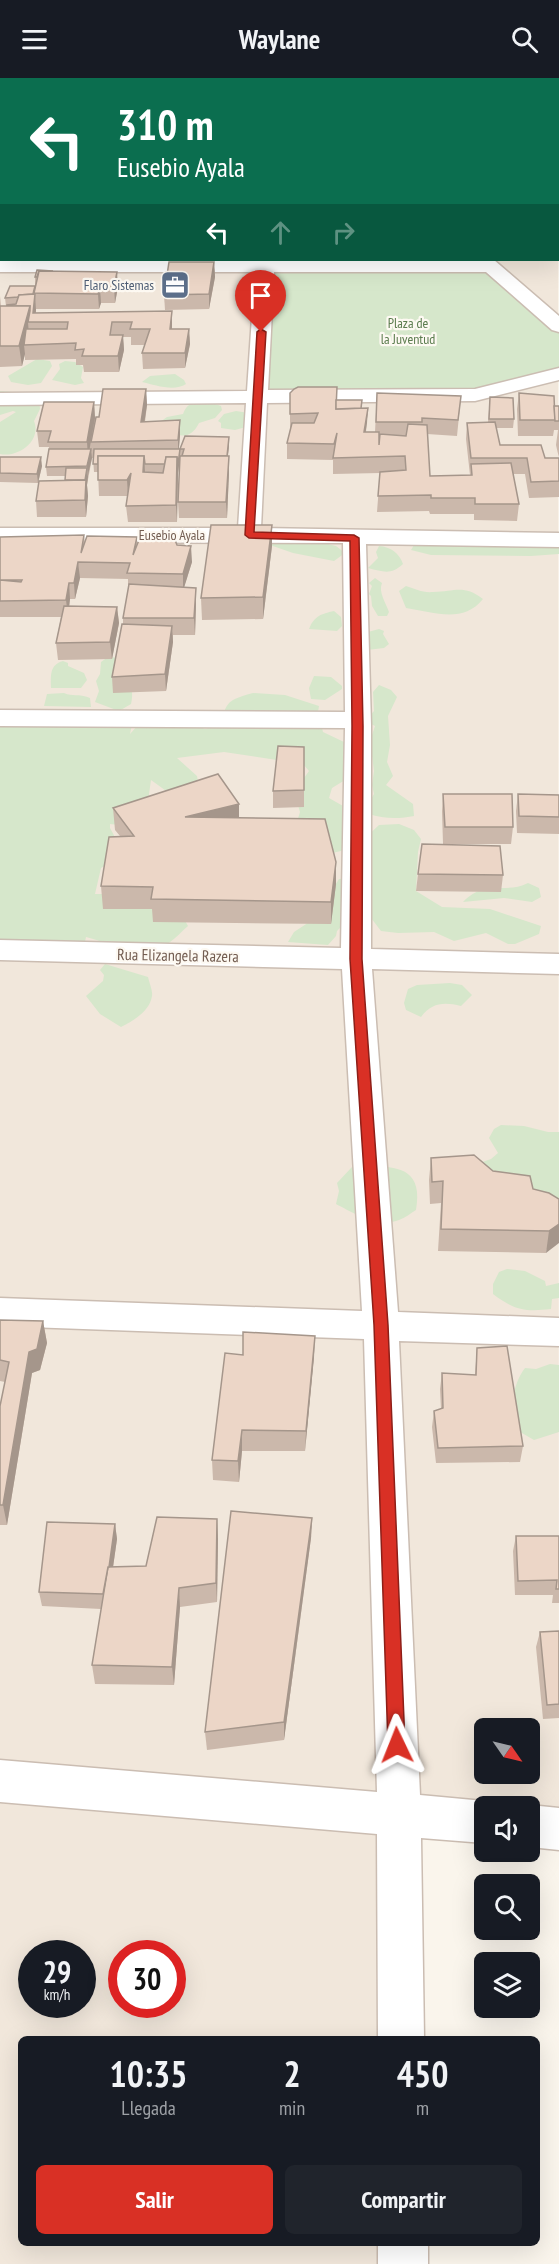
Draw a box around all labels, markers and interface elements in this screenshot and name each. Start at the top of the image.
text: Waylane [239,22,320,56]
icon: menu [18,23,51,56]
icon: search [508,23,541,56]
text: 310 m [117,97,214,152]
icon: left [18,102,96,180]
text: Eusebio Ayala [117,150,245,184]
icon: left [201,216,234,249]
icon: ahead [264,216,297,249]
icon: right [327,216,360,249]
office icon: Flaro Sistemas [159,269,191,301]
pin [235,270,286,332]
place label: Flaro Sistemas [84,276,154,294]
icon: arrive [244,279,277,312]
park label: Plaza de la Juventud [381,314,435,348]
street label: Eusebio Ayala [139,526,205,544]
street label: Rua Elizangela Razera [117,944,239,966]
position arrow [365,1713,429,1777]
north arrow [474,1718,540,1784]
map controls [474,1718,540,2018]
button: sound [474,1796,540,1862]
button: search [474,1874,540,1940]
speed limit sign: 30 [108,1940,186,2018]
text: 29 [43,1952,71,1991]
button: layers [474,1952,540,2018]
text: km/h [44,1985,70,2004]
text: 10:35 [110,2050,187,2097]
text: 2 [283,2050,301,2097]
text: 450 [397,2050,448,2097]
text: Llegada [121,2095,176,2121]
text: min [279,2095,305,2121]
text: m [416,2095,429,2121]
button: Salir [36,2165,273,2234]
button: Compartir [285,2165,522,2234]

